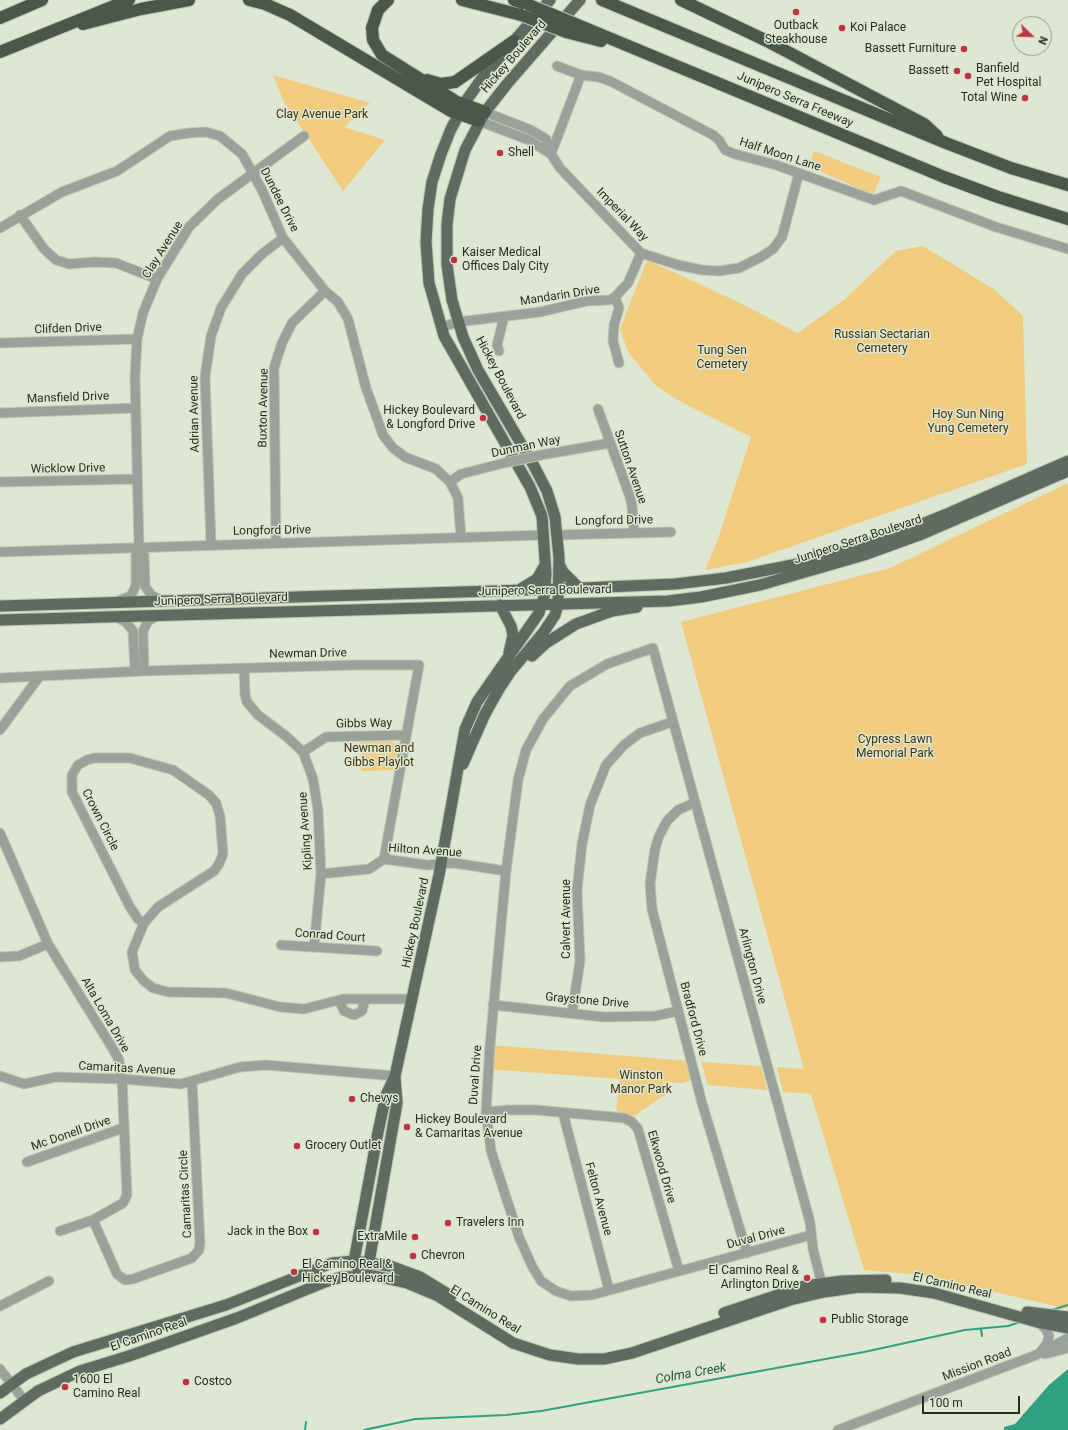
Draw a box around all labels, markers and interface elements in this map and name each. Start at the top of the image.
marker: Outback Steakhouse [791,7,801,17]
north arrow [1012,16,1052,56]
street label: Hickey Boulevard [478,18,550,96]
place label: Outback Steakhouse [765,19,827,47]
place label: Koi Palace [850,21,906,35]
marker: Koi Palace [837,23,847,33]
text: N [1035,34,1050,47]
place label: Bassett Furniture [865,42,956,56]
marker: Bassett Furniture [959,44,969,54]
place label: Banfield Pet Hospital [976,62,1041,90]
place label: Bassett [908,64,949,78]
marker: Bassett [952,66,962,76]
street label: Junipero Serra Freeway [735,69,855,131]
marker: Banfield Pet Hospital [963,71,973,81]
place label: Total Wine [961,91,1017,105]
marker: Total Wine [1020,93,1030,103]
park label: Clay Avenue Park [276,108,368,122]
street label: Half Moon Lane [737,135,823,175]
place label: Shell [508,146,534,160]
marker: Shell [495,148,505,158]
street label: Dundee Drive [257,165,301,235]
street label: Imperial Way [593,185,651,245]
street label: Clay Avenue [140,219,186,281]
place label: Kaiser Medical Offices Daly City [462,246,549,274]
marker: Kaiser Medical Offices Daly City [449,255,459,265]
street label: Mandarin Drive [519,283,601,309]
street label: Clifden Drive [34,321,102,337]
park label: Russian Sectarian Cemetery [834,328,930,356]
street label: Hickey Boulevard [472,334,528,422]
park label: Tung Sen Cemetery [696,344,748,372]
street label: Buxton Avenue [256,368,272,448]
street label: Adrian Avenue [187,375,203,453]
street label: Mansfield Drive [27,389,109,407]
place label: Hickey Boulevard & Longford Drive [383,404,475,432]
park label: Hoy Sun Ning Yung Cemetery [927,408,1009,436]
marker: Hickey Boulevard & Longford Drive [478,413,488,423]
street label: Sutton Avenue [611,428,649,506]
street label: Dunman Way [490,433,562,461]
street label: Wicklow Drive [31,461,105,477]
street label: Longford Drive [575,513,653,529]
street label: Junipero Serra Boulevard [792,513,924,567]
street label: Longford Drive [233,523,311,539]
street label: Junipero Serra Boulevard [478,583,612,599]
street label: Junipero Serra Boulevard [154,590,288,610]
street label: Newman Drive [269,646,347,662]
street label: Gibbs Way [336,716,392,732]
park label: Cypress Lawn Memorial Park [856,733,934,761]
park label: Newman and Gibbs Playlot [344,742,414,770]
street label: Crown Circle [78,787,122,853]
street label: Kipling Avenue [296,791,316,871]
street label: Hilton Avenue [388,841,462,861]
street label: Hickey Boulevard [399,877,433,969]
street label: Calvert Avenue [560,879,574,959]
street label: Conrad Court [294,926,366,946]
street label: Arlington Drive [735,926,769,1006]
street label: Alta Loma Drive [78,975,132,1055]
street label: Bradford Drive [676,980,710,1058]
street label: Graystone Drive [545,990,629,1012]
street label: Duval Drive [467,1045,485,1105]
street label: Camaritas Avenue [78,1059,176,1079]
park label: Winston Manor Park [610,1069,672,1097]
place label: Chevys [360,1092,398,1106]
marker: Chevys [347,1094,357,1104]
place label: Hickey Boulevard & Camaritas Avenue [415,1113,523,1141]
street label: Mc Donell Drive [29,1114,113,1154]
marker: Hickey Boulevard & Camaritas Avenue [402,1122,412,1132]
street label: Elkwood Drive [644,1129,678,1205]
place label: Grocery Outlet [305,1139,381,1153]
marker: Grocery Outlet [292,1141,302,1151]
street label: Camaritas Circle [177,1150,195,1238]
street label: Felton Avenue [581,1161,615,1237]
place label: Travelers Inn [456,1216,524,1230]
marker: Travelers Inn [443,1218,453,1228]
street label: Duval Drive [725,1223,787,1253]
place label: Jack in the Box [227,1225,308,1239]
marker: Jack in the Box [311,1227,321,1237]
place label: ExtraMile [357,1230,407,1244]
marker: ExtraMile [410,1232,420,1242]
place label: Chevron [421,1249,465,1263]
marker: Chevron [408,1251,418,1261]
place label: El Camino Real & Hickey Boulevard [302,1258,394,1286]
place label: El Camino Real & Arlington Drive [708,1264,799,1292]
marker: El Camino Real & Hickey Boulevard [289,1267,299,1277]
street label: El Camino Real [911,1270,993,1302]
marker: El Camino Real & Arlington Drive [802,1273,812,1283]
street label: El Camino Real [447,1283,523,1337]
place label: Public Storage [831,1313,908,1327]
street label: El Camino Real [109,1315,189,1355]
marker: Public Storage [818,1315,828,1325]
street label: Mission Road [940,1345,1014,1385]
water label: Colma Creek [654,1360,728,1388]
place label: 1600 El Camino Real [73,1373,140,1401]
place label: Costco [194,1375,232,1389]
marker: Costco [181,1377,191,1387]
marker: 1600 El Camino Real [60,1382,70,1392]
scale bar [924,1388,1022,1414]
text: 100 m [929,1396,963,1410]

